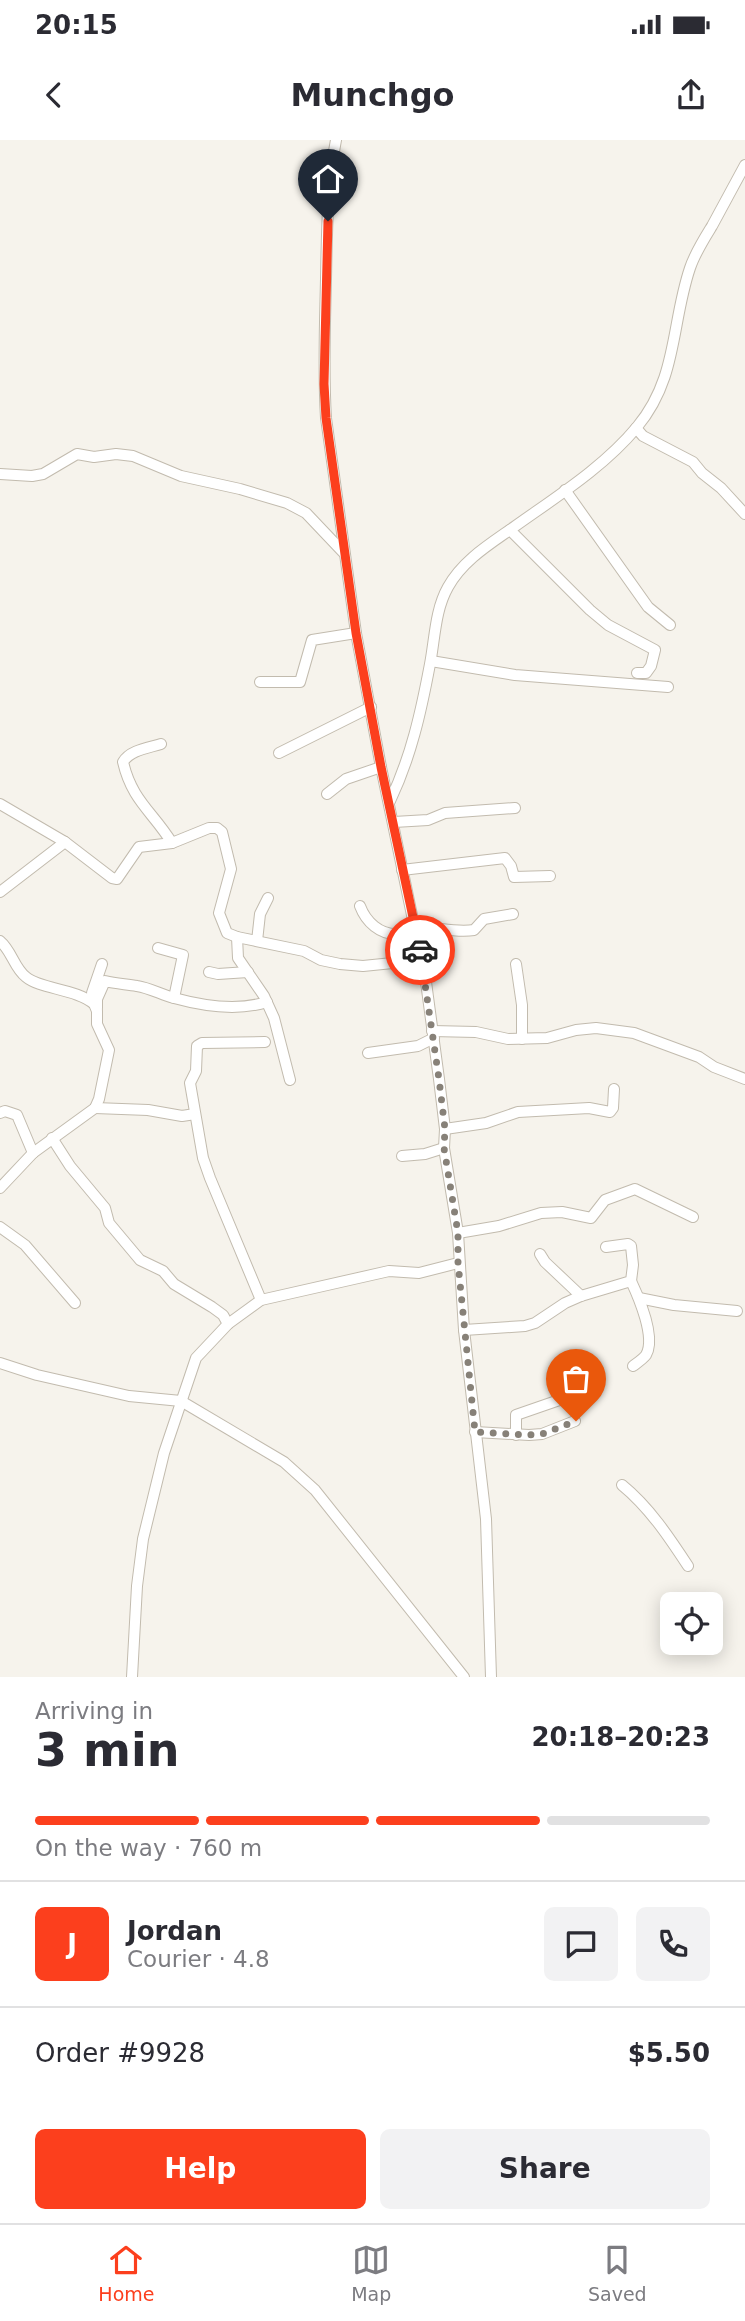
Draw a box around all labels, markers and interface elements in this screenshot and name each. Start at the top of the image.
text: 20:15 [35,10,118,40]
icon: back [35,76,73,114]
text: Munchgo [290,76,455,114]
icon: share [672,76,710,114]
pin [298,149,358,221]
icon: home [309,160,347,198]
courier [385,915,455,985]
icon: car [401,931,439,969]
pin [546,1349,606,1421]
icon: bag [557,1360,595,1398]
map controls [660,1592,723,1655]
button: locate [660,1592,723,1655]
text: Arriving in [35,1698,153,1724]
text: 20:18–20:23 [531,1722,710,1752]
text: 3 min [35,1723,179,1777]
text: On the way · 760 m [35,1835,262,1861]
button: chat [544,1907,618,1981]
button: phone [636,1907,710,1981]
text: Jordan [127,1916,222,1946]
text: J [67,1929,77,1959]
text: Courier · 4.8 [127,1946,270,1972]
text: Order #9928 [35,2038,205,2068]
text: $5.50 [628,2038,710,2068]
button: Help [35,2129,366,2209]
button: Share [380,2129,710,2209]
tab: Home [98,2241,154,2305]
tab: Map [351,2241,391,2305]
tab: Saved [588,2241,647,2305]

